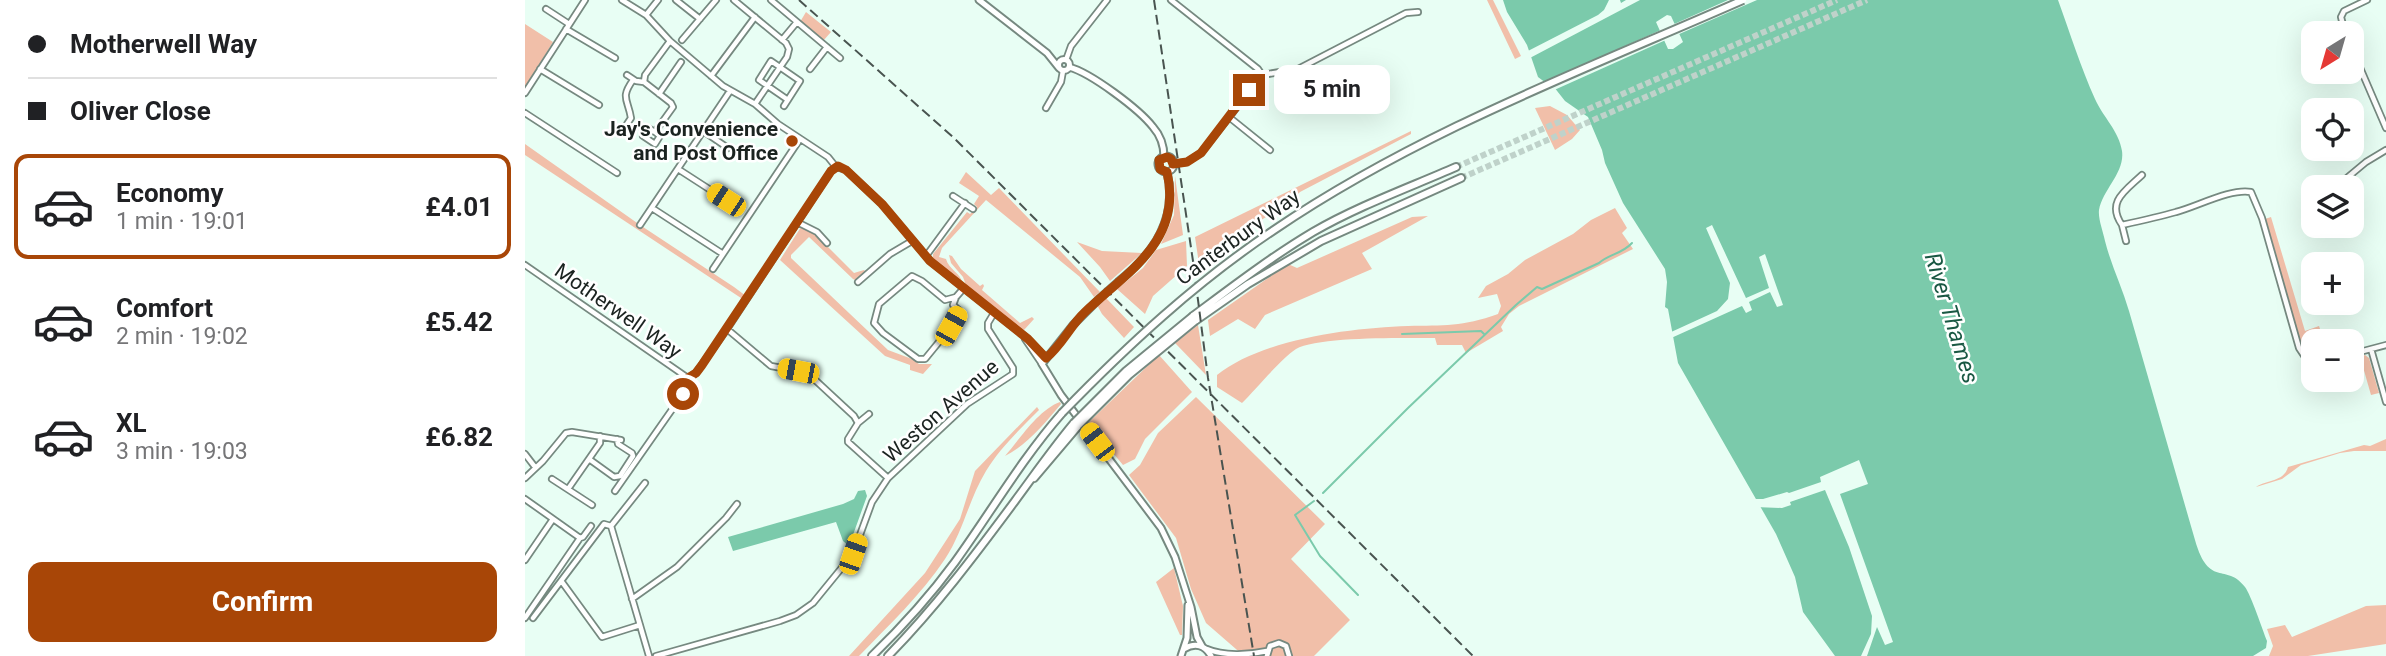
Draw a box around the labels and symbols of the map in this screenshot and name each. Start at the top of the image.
north arrow [2301,21,2364,84]
callout: 5 min [1273,66,1389,114]
route end [1233,74,1265,106]
place label: Jay's Convenience and Post Office [604,117,778,165]
marker: Jay's Convenience and Post Office [784,133,800,149]
car [703,180,750,220]
street label: Canterbury Way [1171,184,1305,290]
water label: River Thames [1919,250,1984,387]
street label: Motherwell Way [550,258,686,364]
car [932,303,971,349]
street label: Weston Avenue [879,355,1003,467]
car [776,357,821,385]
route start [667,378,699,410]
car [1076,419,1119,465]
car [837,531,870,577]

